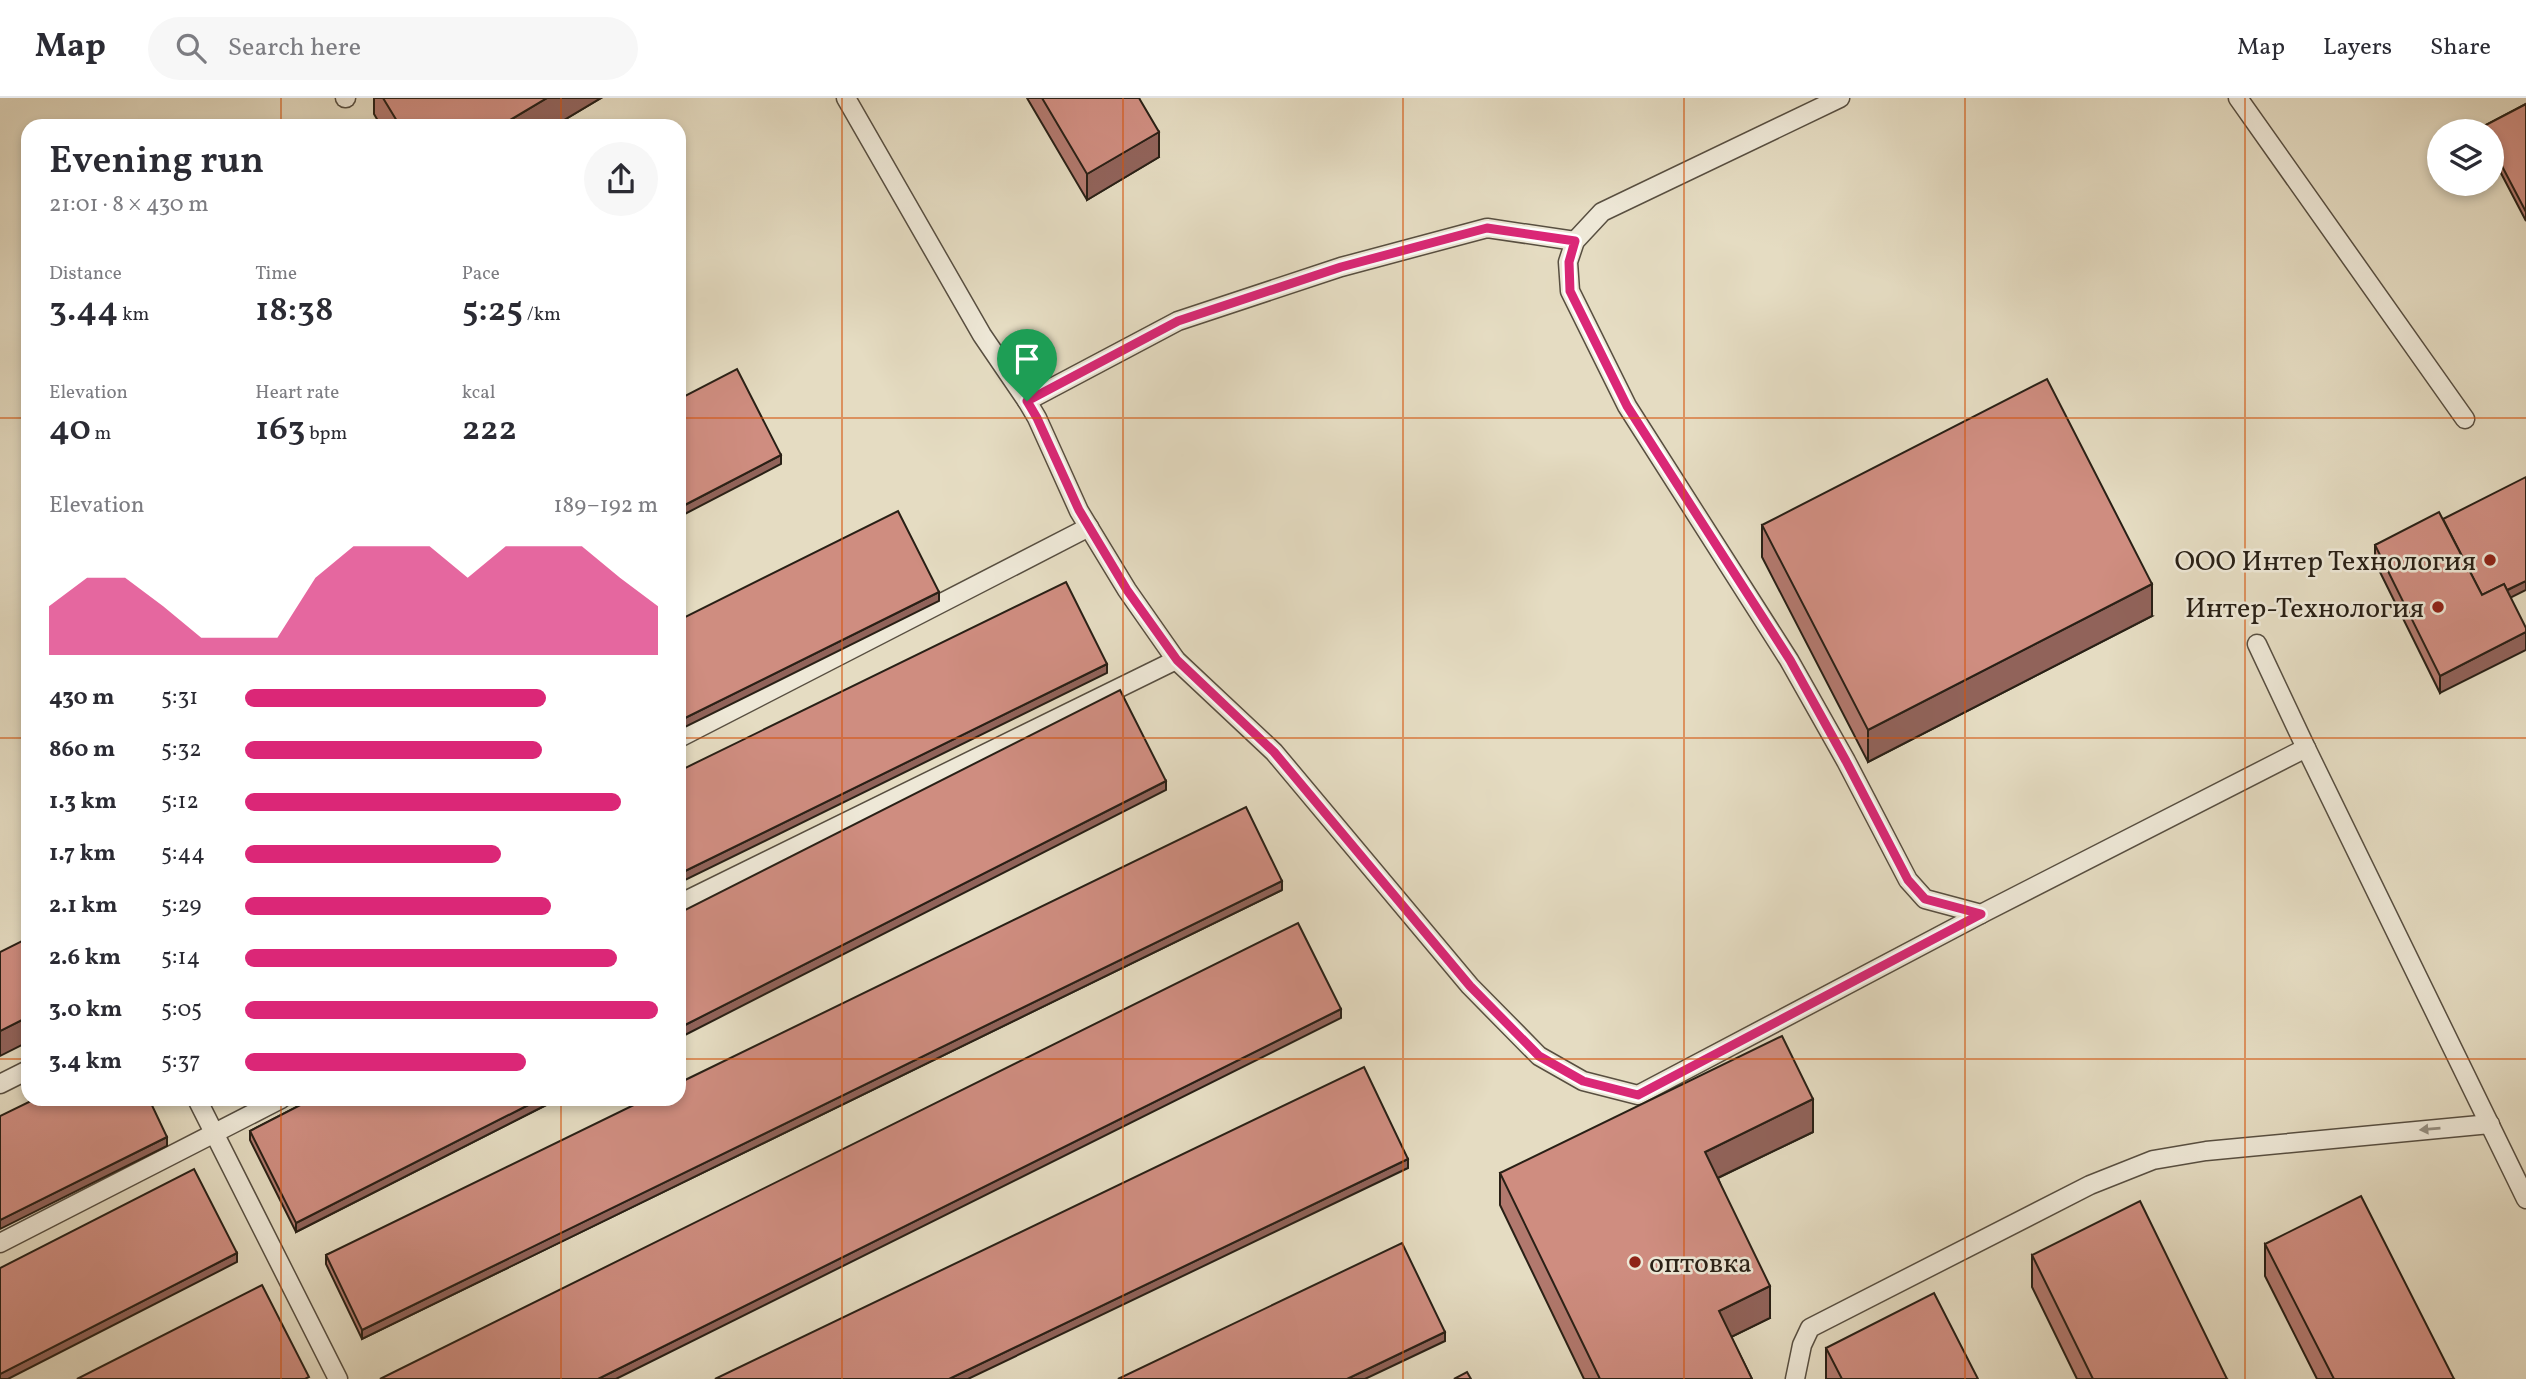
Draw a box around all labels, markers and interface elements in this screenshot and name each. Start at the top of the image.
search box [148,17,638,80]
text: Map [35,25,106,71]
icon: search [172,29,210,67]
text: Search here [228,30,361,66]
text: Map [2237,31,2285,65]
text: Layers [2323,31,2392,65]
text: Share [2430,31,2491,65]
map controls [2427,119,2504,196]
button: layers [2427,119,2504,196]
text: Evening run [49,136,264,189]
button: share [584,142,658,216]
text: 21:01 · 8 × 430 m [49,189,209,221]
text: Distance [49,261,122,287]
text: Time [255,261,297,287]
text: Pace [462,261,500,287]
text: 3.44 [49,287,118,335]
text: 18:38 [255,287,334,335]
text: 5:25 [462,287,523,335]
text: km [118,302,149,328]
text: /km [523,302,561,328]
pin [997,329,1057,401]
icon: arrive [1008,340,1046,378]
text: Elevation [49,380,128,406]
text: Heart rate [255,380,339,406]
text: kcal [462,380,495,406]
text: 40 [49,406,91,454]
text: 163 [255,406,305,454]
text: 222 [462,406,517,454]
text: m [91,421,111,447]
text: bpm [305,421,347,447]
text: Elevation [49,490,145,522]
text: 189–192 m [554,490,658,522]
place label: ООО Интер Технология [2175,543,2476,582]
marker: ООО Интер Технология [2482,552,2498,568]
place label: Интер-Технология [2185,590,2424,629]
marker: Интер-Технология [2430,599,2446,615]
text: 430 m [49,682,115,714]
text: 5:31 [161,682,198,714]
text: 860 m [49,734,115,766]
text: 5:32 [161,734,202,766]
text: 1.3 km [49,786,117,818]
text: 5:12 [161,786,199,818]
text: 1.7 km [49,838,116,870]
text: 5:44 [161,838,205,870]
text: 2.1 km [49,890,118,922]
text: 5:29 [161,890,202,922]
text: 2.6 km [49,942,121,974]
text: 5:14 [161,942,200,974]
text: 3.0 km [49,994,122,1026]
text: 5:05 [161,994,202,1026]
text: 3.4 km [49,1046,122,1078]
text: 5:37 [161,1046,200,1078]
one-way arrow [2419,1124,2441,1135]
place label: оптовка [1649,1245,1752,1284]
marker: оптовка [1627,1254,1643,1270]

